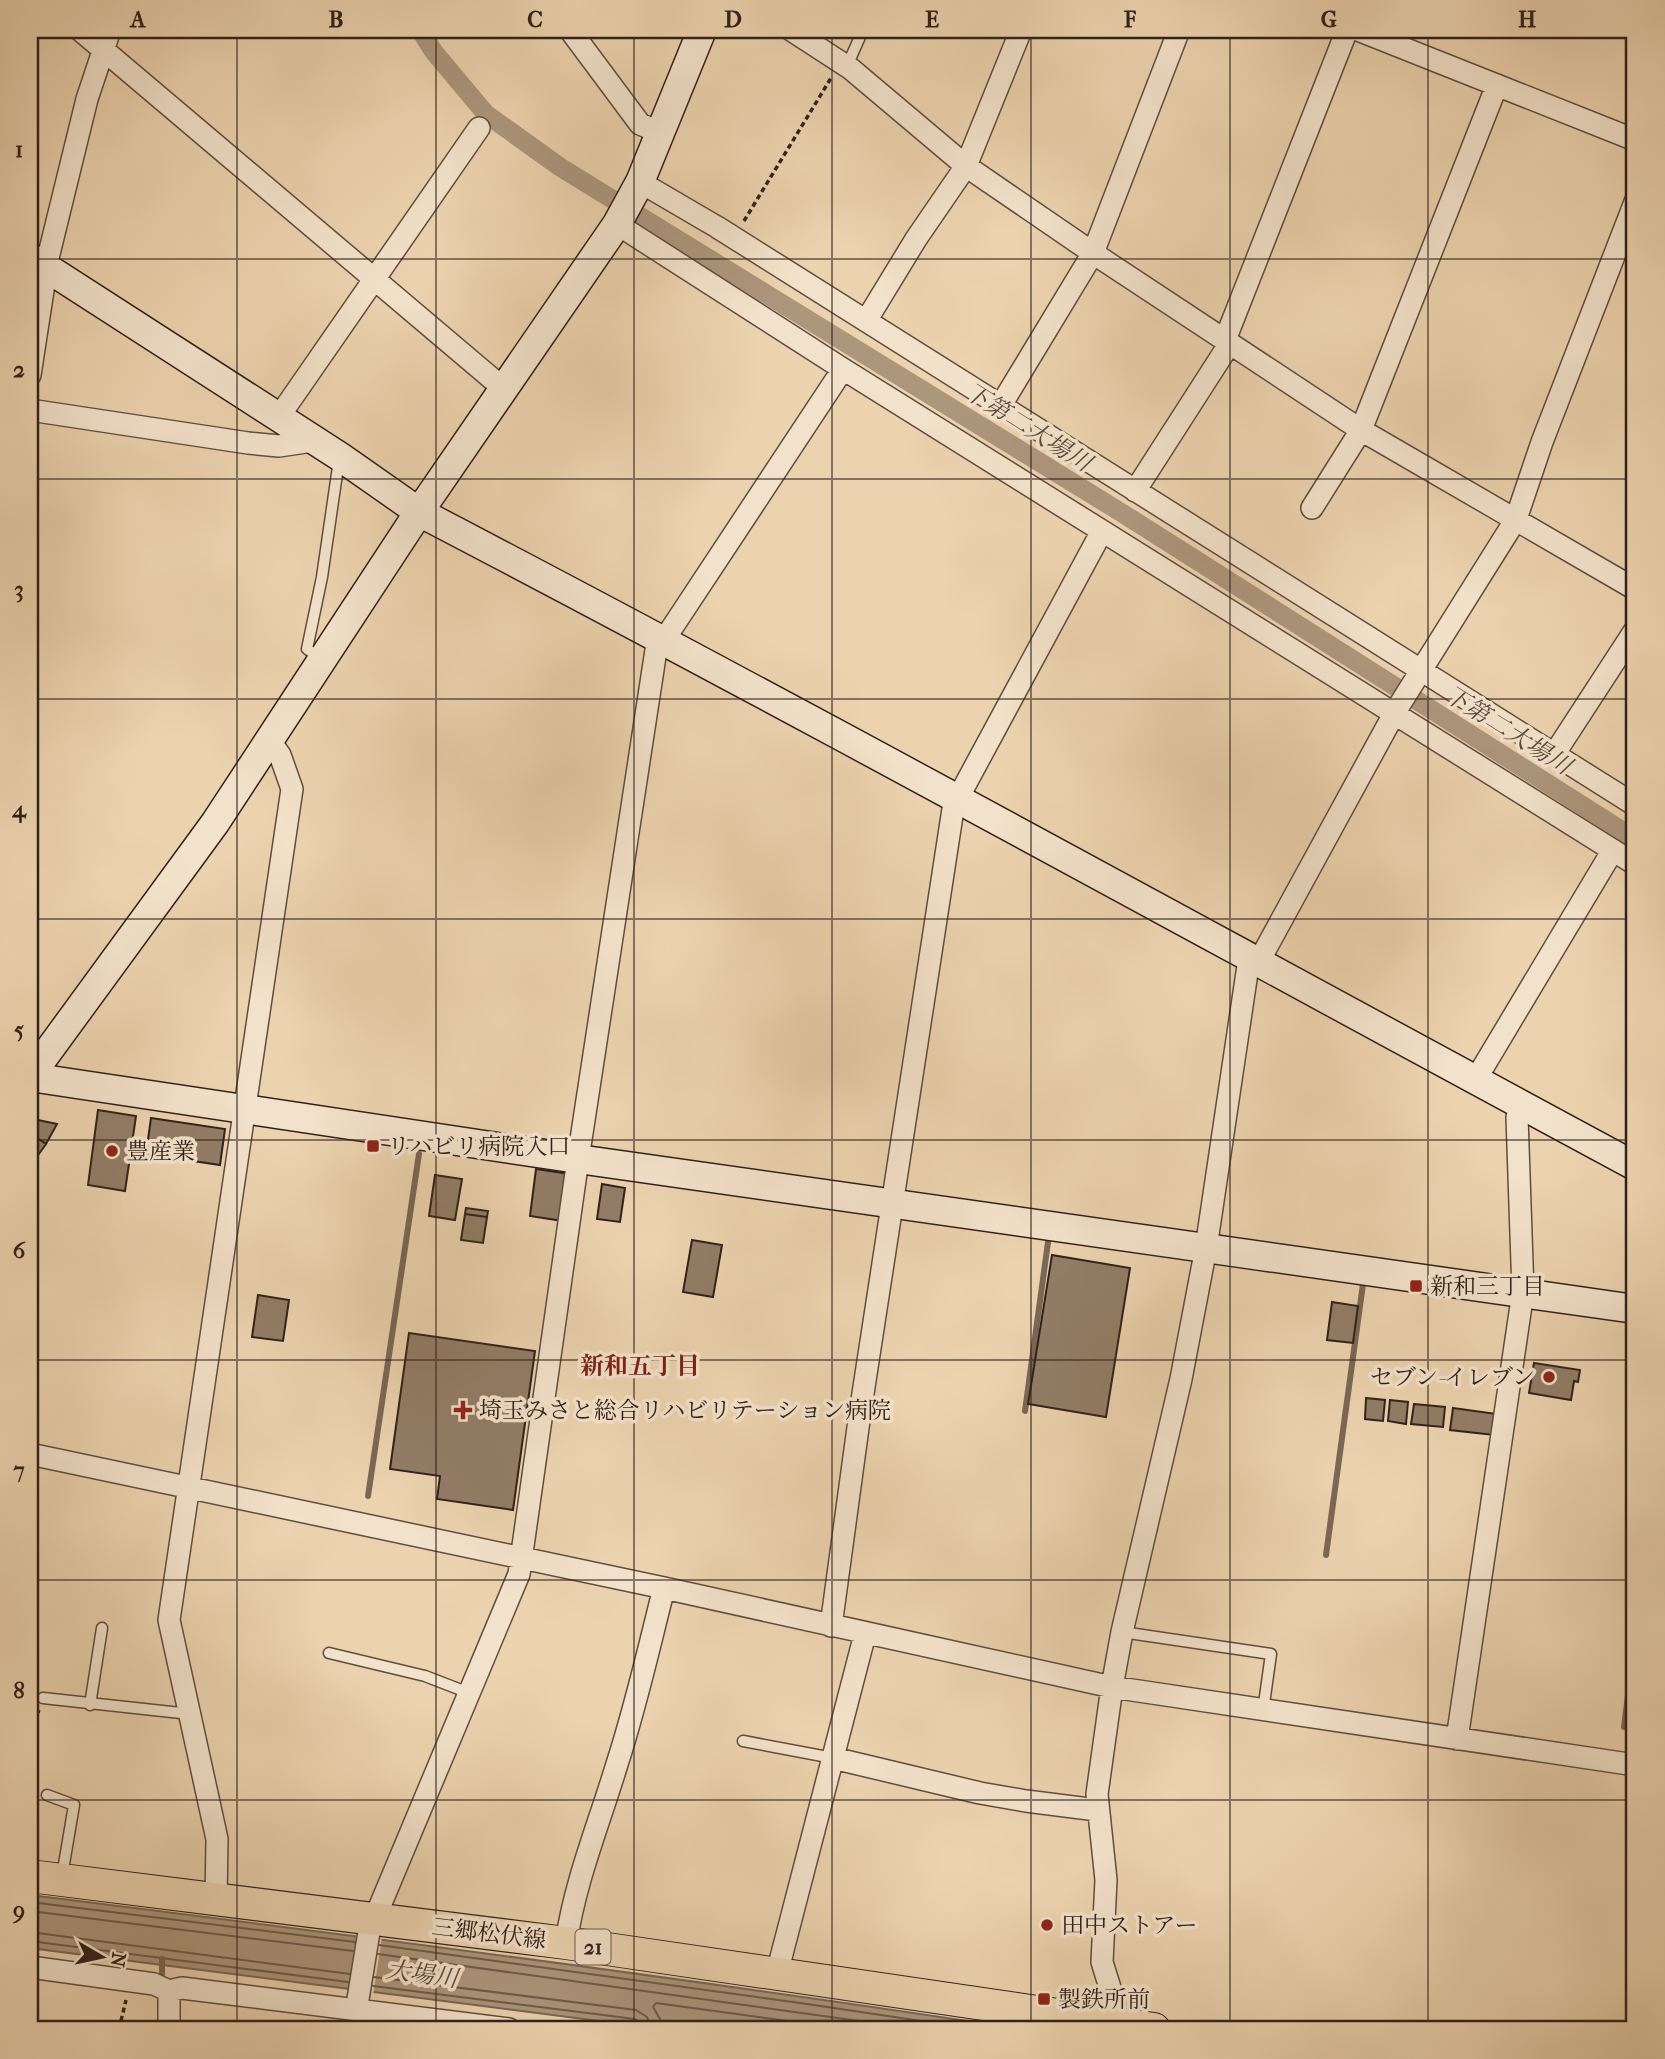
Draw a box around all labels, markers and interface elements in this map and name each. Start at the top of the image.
text: A [129,6,147,33]
text: B [329,6,344,33]
text: C [527,6,543,33]
text: D [724,6,742,33]
text: E [925,6,939,33]
text: F [1123,6,1137,33]
text: G [1321,6,1337,33]
text: H [1518,6,1536,33]
text: 1 [15,136,23,163]
text: 2 [13,356,25,383]
water label: 下第二大場川 [960,377,1099,479]
text: 3 [14,576,24,603]
water label: 下第二大場川 [1440,680,1579,782]
text: 4 [11,796,27,823]
text: 5 [14,1016,24,1043]
place label: リハビリ病院入口 [387,1133,570,1160]
place label: 豊産業 [126,1138,195,1165]
marker: リハビリ病院入口 [365,1138,381,1154]
marker: 豊産業 [104,1143,120,1159]
text: 6 [13,1237,26,1264]
place label: 新和三丁目 [1430,1273,1545,1300]
marker: 新和三丁目 [1408,1278,1424,1294]
district label: 新和五丁目 [580,1352,700,1380]
place label: セブン-イレブン [1370,1364,1535,1391]
marker: セブン-イレブン [1541,1369,1557,1385]
place label: 埼玉みさと総合リハビリテーション病院 [479,1397,891,1424]
marker: 埼玉みさと総合リハビリテーション病院 [453,1400,473,1420]
text: 7 [12,1457,25,1484]
text: 8 [13,1677,25,1704]
text: 9 [12,1897,25,1924]
place label: 田中ストアー [1061,1912,1198,1939]
street label: 三郷松伏線 [430,1913,548,1954]
marker: 田中ストアー [1039,1917,1055,1933]
north arrow [66,1923,136,1993]
road number: 21 [576,1930,610,1965]
text: N [106,1951,130,1969]
water label: 大場川 [384,1955,463,1993]
place label: 製鉄所前 [1058,1986,1150,2013]
marker: 製鉄所前 [1036,1991,1052,2007]

